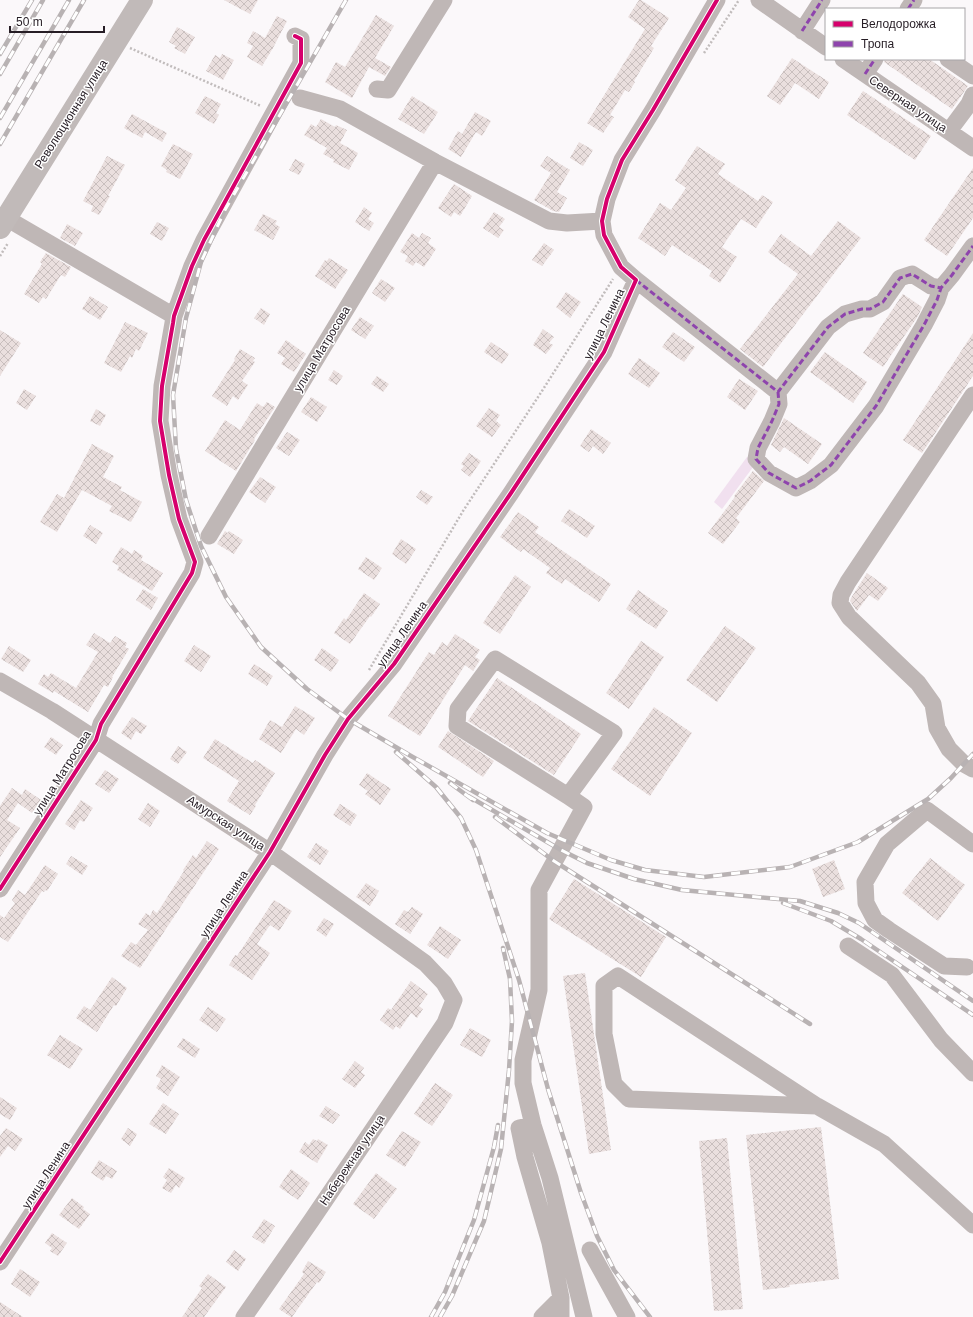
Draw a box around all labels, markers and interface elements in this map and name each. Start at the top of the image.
scale bar [10,8,104,34]
legend [825,8,965,60]
text: 50 m [16,15,43,29]
text: Велодорожка [861,17,936,31]
text: Тропа [861,37,895,51]
street label: Революционная улица [32,57,110,171]
street label: Северная улица [866,73,950,135]
street label: улица Ленина [581,286,627,362]
street label: улица Матросова [291,303,353,394]
street label: улица Ленина [374,598,430,670]
street label: улица Матросова [30,728,94,818]
street label: Амурская улица [184,793,268,854]
street label: улица Ленина [197,867,251,940]
street label: Набережная улица [317,1112,388,1208]
street label: улица Ленина [19,1138,73,1211]

